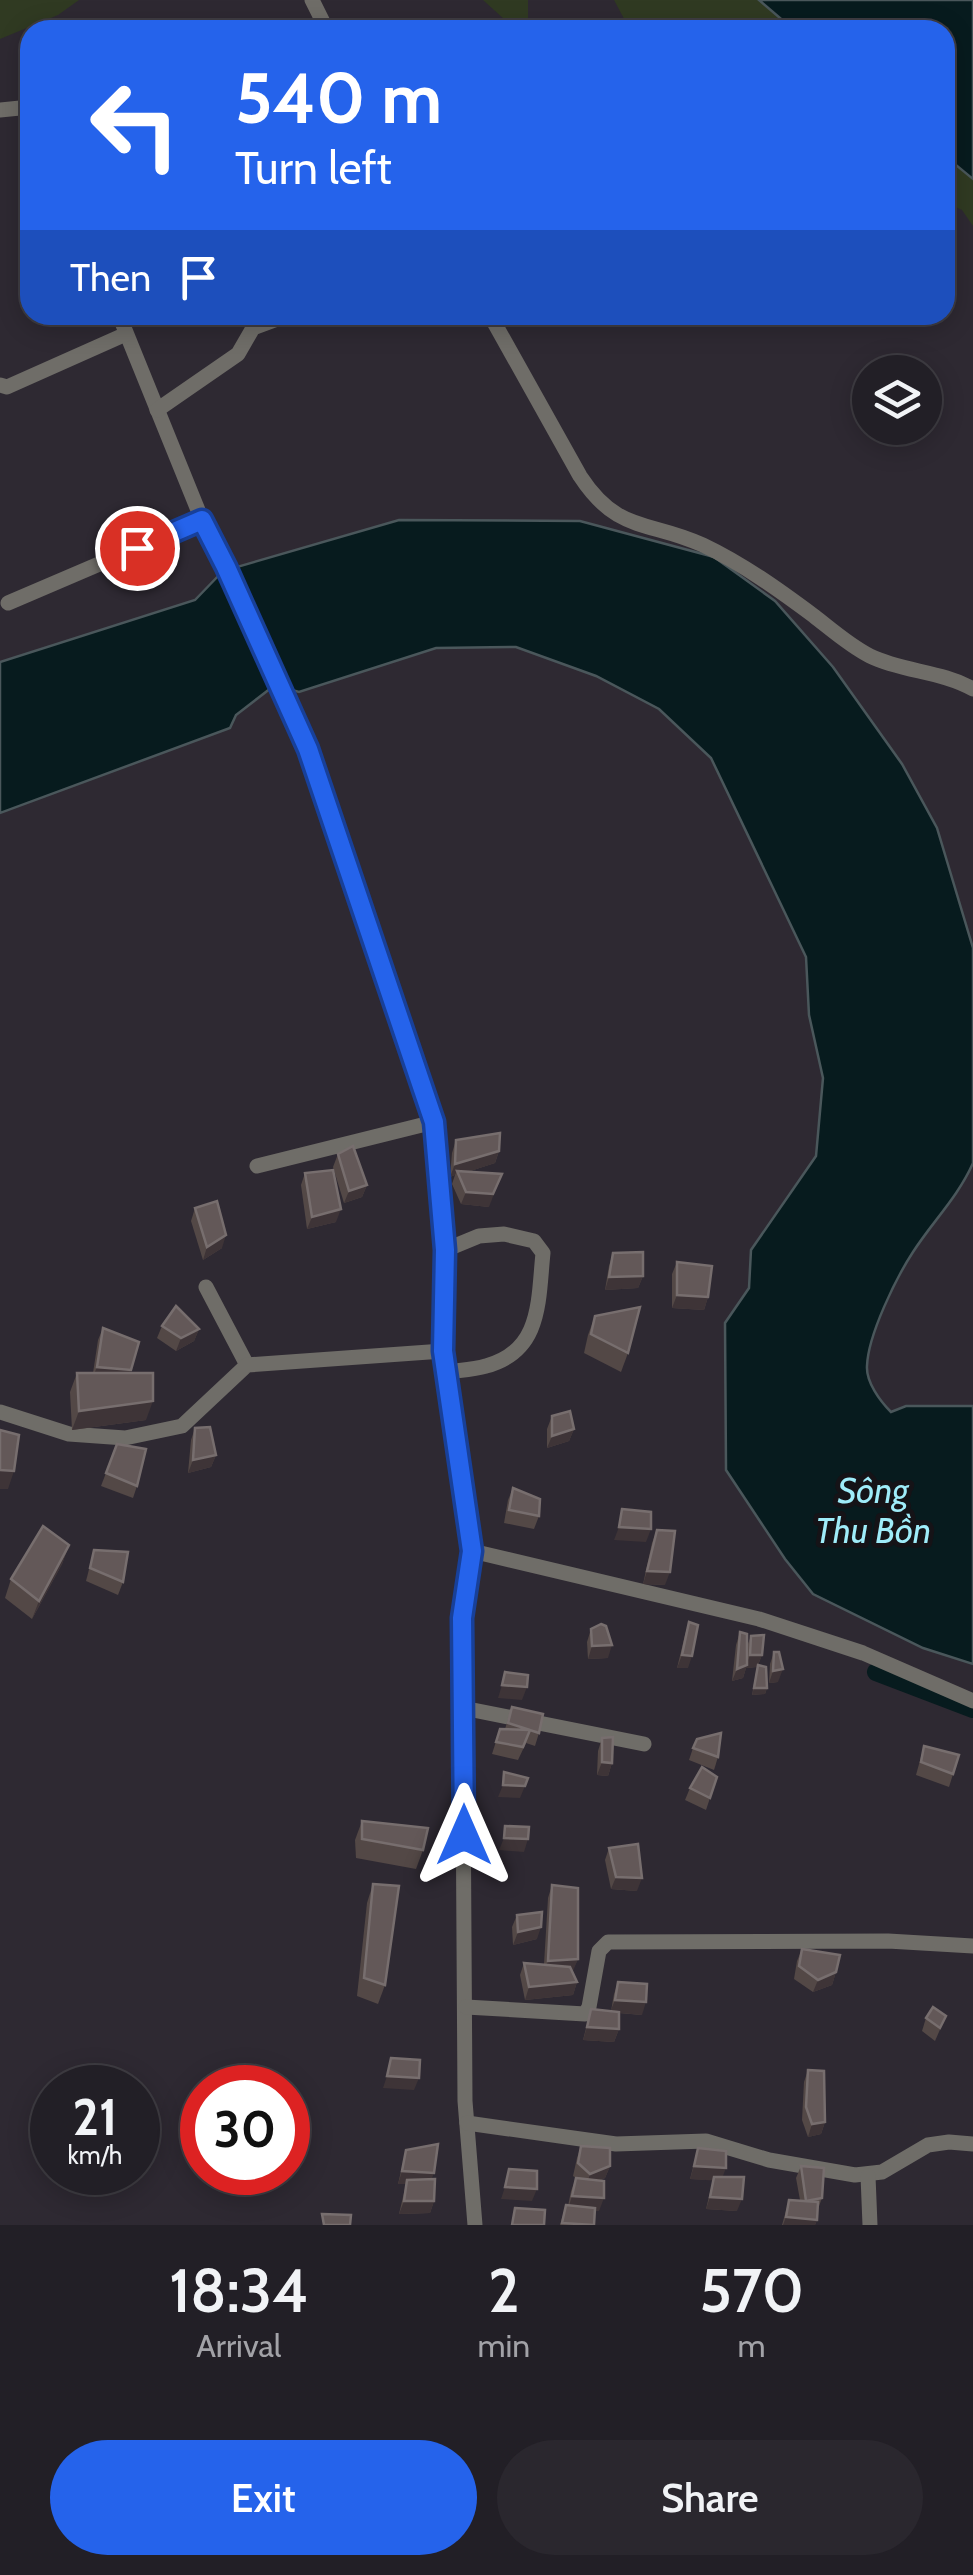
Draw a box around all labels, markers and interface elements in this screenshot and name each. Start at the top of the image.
text: 540 m [235,55,442,141]
icon: left [70,60,200,190]
text: Turn left [235,141,392,195]
icon: arrive [171,250,226,305]
text: Then [70,254,151,301]
map controls [852,355,942,445]
button: layers [852,355,942,445]
pin [95,506,180,591]
icon: arrive [110,521,165,576]
water label: Sông Thu Bồn [815,1469,931,1552]
position arrow [412,1783,516,1887]
speed limit sign: 30 [180,2065,310,2195]
text: 21 [73,2087,117,2148]
text: km/h [68,2140,122,2170]
text: 18:34 [169,2254,308,2327]
text: 2 [488,2254,520,2327]
text: 570 [699,2254,804,2327]
text: Arrival [196,2326,281,2365]
text: min [478,2326,530,2365]
text: m [738,2326,766,2365]
button: Exit [50,2440,477,2555]
button: Share [497,2440,923,2555]

